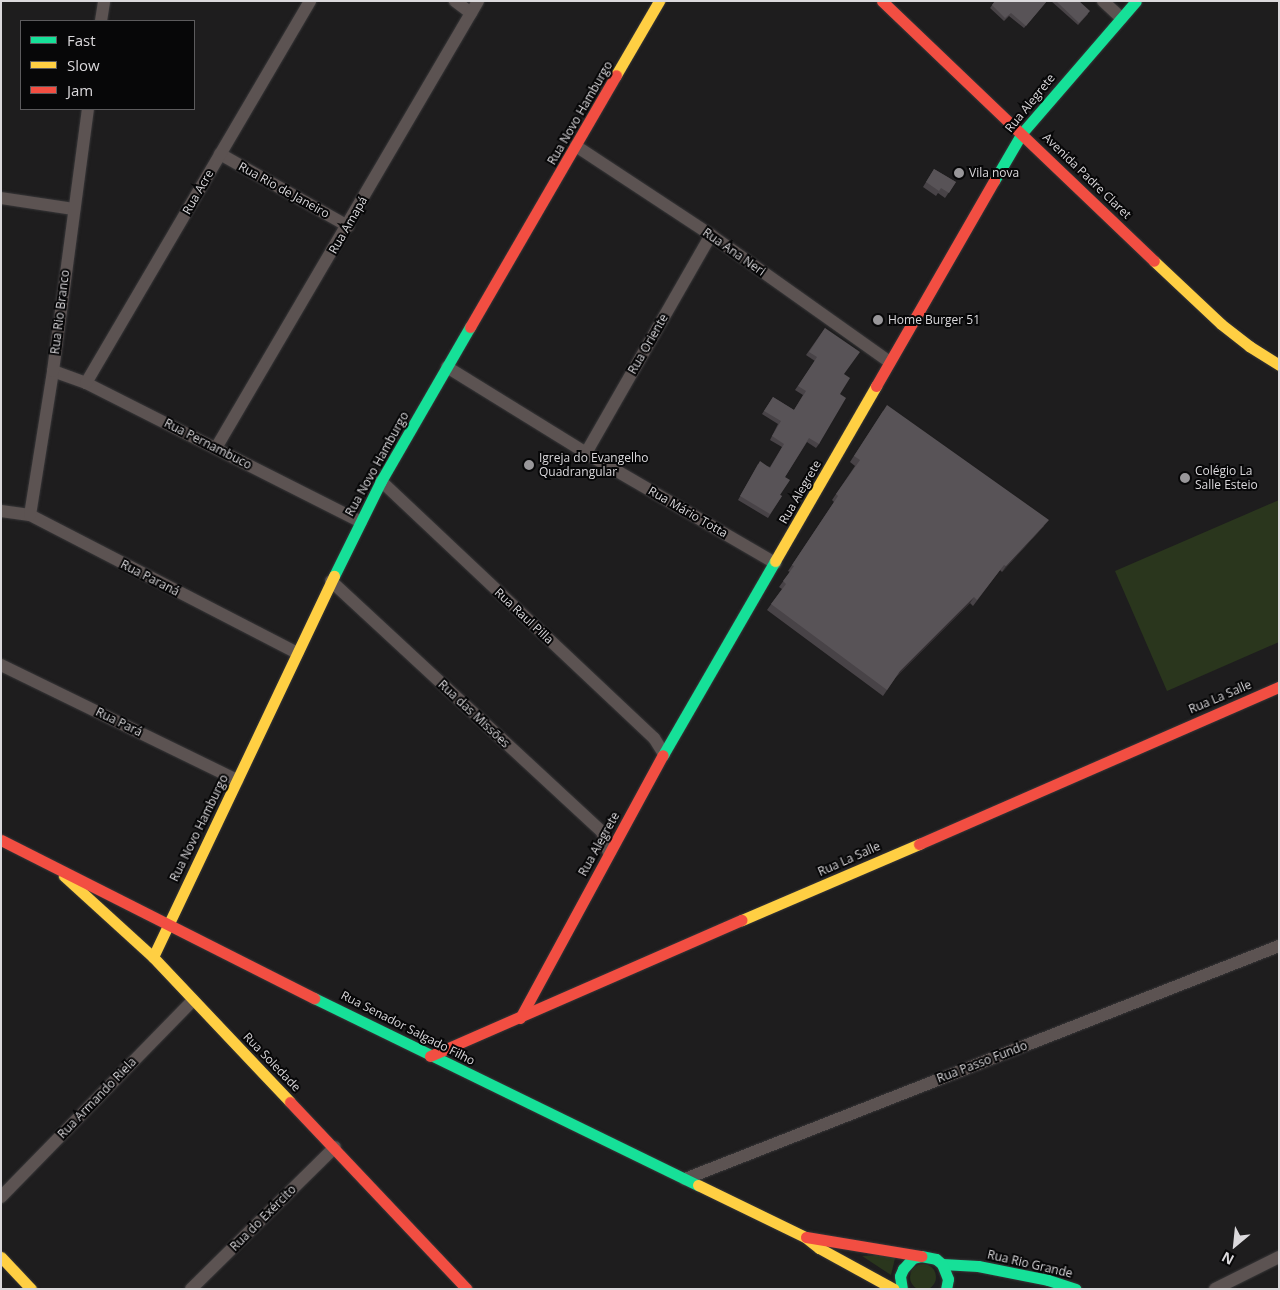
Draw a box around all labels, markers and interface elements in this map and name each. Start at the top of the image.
legend [20,20,195,110]
text: Fast [67,30,96,50]
text: Slow [67,55,100,75]
street label: Rua Novo Hamburgo [544,59,616,167]
street label: Rua Alegrete [1002,71,1058,135]
text: Jam [67,80,93,100]
street label: Avenida Padre Claret [1040,130,1134,222]
street label: Rua Rio de Janeiro [236,159,332,221]
place label: Vila nova [969,166,1019,180]
street label: Rua Acre [179,167,217,217]
marker: Vila nova [953,167,965,179]
street label: Rua Amapá [326,194,370,256]
street label: Rua Ana Neri [700,225,768,279]
street label: Rua Rio Branco [48,269,72,355]
street label: Rua Oriente [625,311,671,377]
place label: Home Burger 51 [888,313,980,327]
marker: Home Burger 51 [872,314,884,326]
street label: Rua Novo Hamburgo [342,409,412,519]
street label: Rua Pernambuco [162,416,254,472]
place label: Igreja do Evangelho Quadrangular [539,451,649,479]
street label: Rua Alegrete [776,458,824,526]
marker: Igreja do Evangelho Quadrangular [523,459,535,471]
place label: Colégio La Salle Esteio [1195,464,1258,492]
marker: Colégio La Salle Esteio [1179,472,1191,484]
street label: Rua Mário Totta [646,483,730,541]
street label: Rua Paraná [118,557,182,599]
street label: Rua Raul Pilla [492,585,556,647]
street label: Rua das Missões [435,677,513,751]
street label: Rua La Salle [1187,677,1253,717]
street label: Rua Pará [93,705,145,739]
street label: Rua Novo Hamburgo [167,772,231,884]
street label: Rua Alegrete [575,809,623,879]
street label: Rua La Salle [816,839,882,879]
street label: Rua Senador Salgado Filho [339,988,477,1068]
street label: Rua Soledade [240,1030,304,1094]
street label: Rua Passo Fundo [935,1038,1029,1086]
street label: Rua Armando Riela [55,1055,139,1141]
street label: Rua do Exército [227,1182,299,1254]
north arrow [1210,1220,1260,1270]
street label: Rua Rio Grande [986,1247,1074,1281]
text: N [1218,1248,1237,1270]

